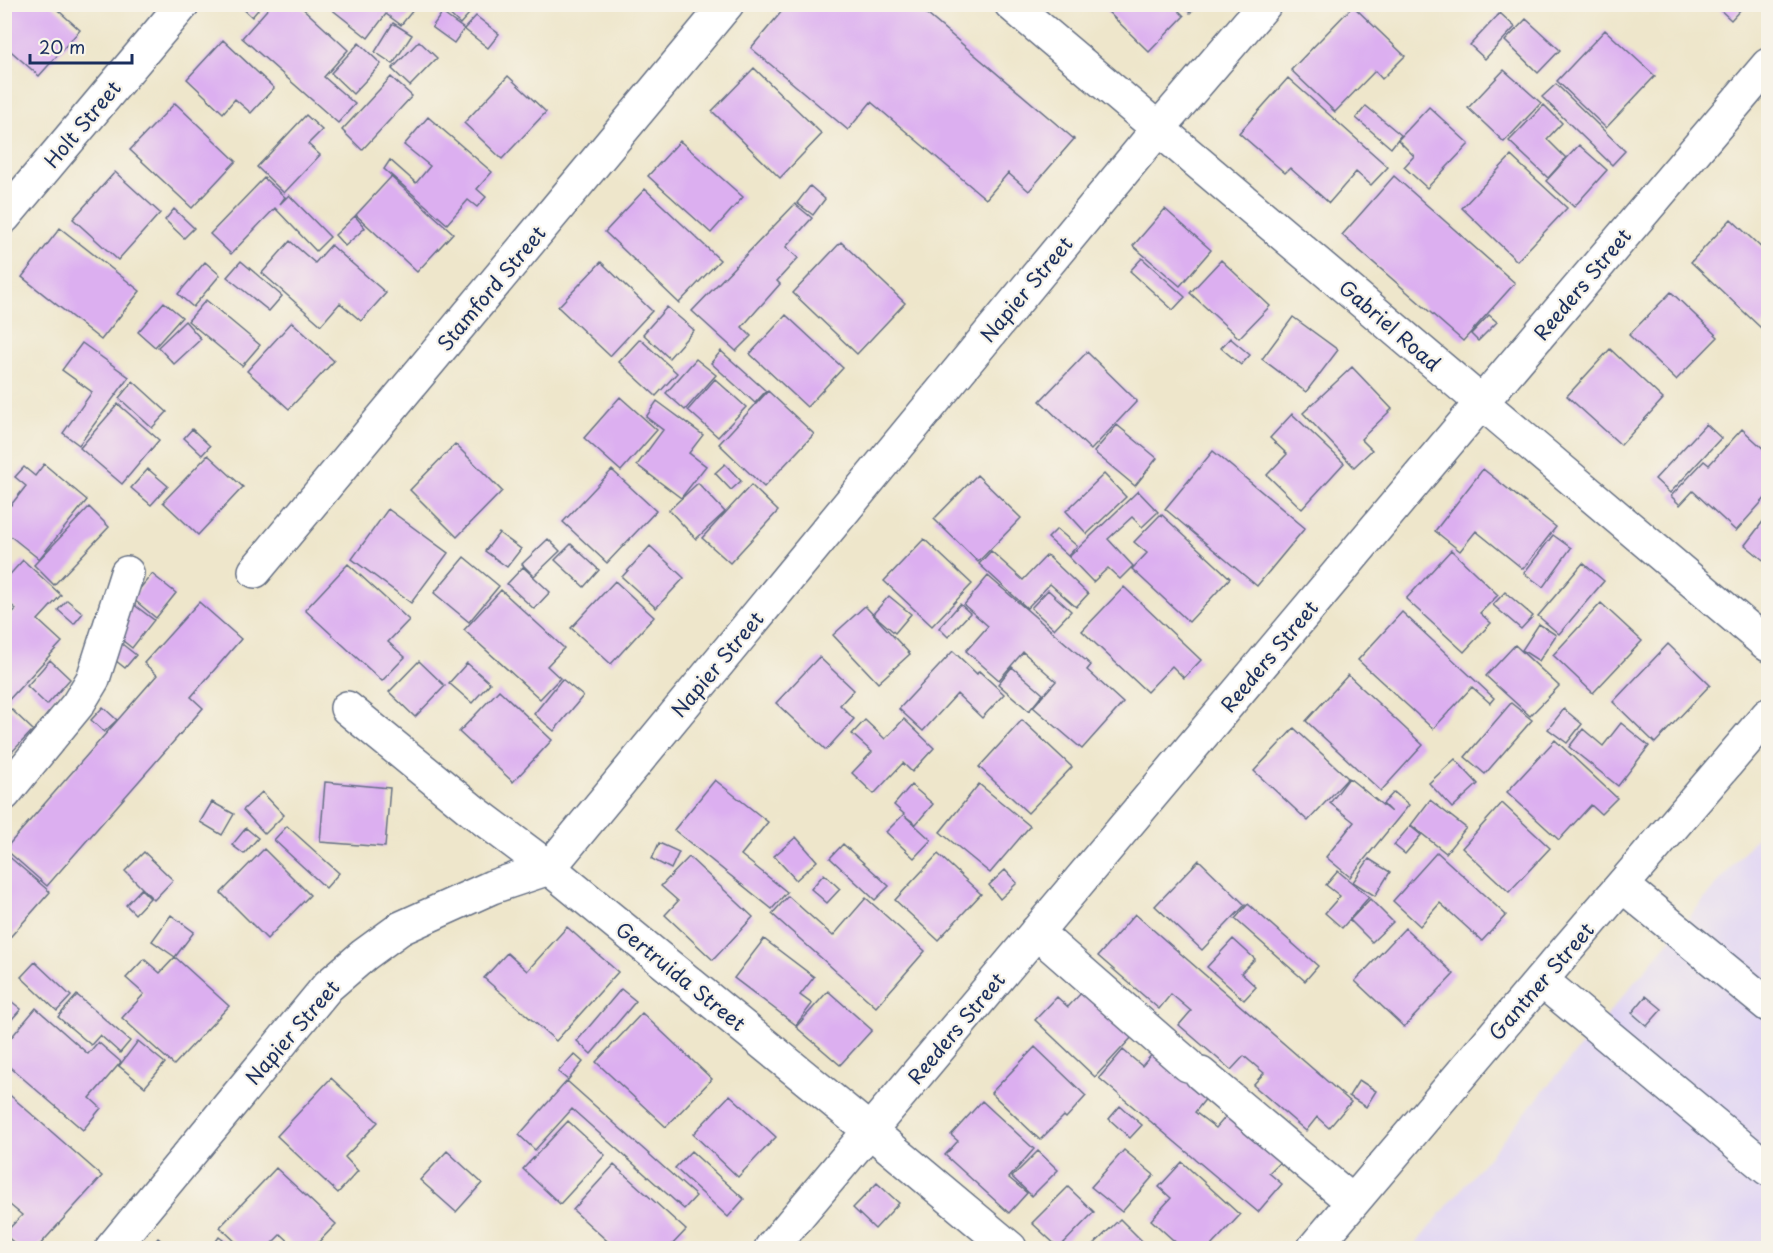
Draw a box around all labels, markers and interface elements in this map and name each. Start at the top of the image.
scale bar [30,27,132,65]
text: 20 m [39,33,85,60]
street label: Holt Street [36,74,128,174]
street label: Stamford Street [430,219,552,357]
street label: Reeders Street [1526,221,1638,347]
street label: Napier Street [973,229,1079,349]
street label: Gabriel Road [1333,272,1447,378]
street label: Reeders Street [1213,593,1325,719]
street label: Napier Street [664,604,770,724]
street label: Gertruida Street [609,914,753,1038]
street label: Gantner Street [1481,915,1601,1047]
street label: Reeders Street [900,965,1012,1091]
street label: Napier Street [238,973,346,1091]

